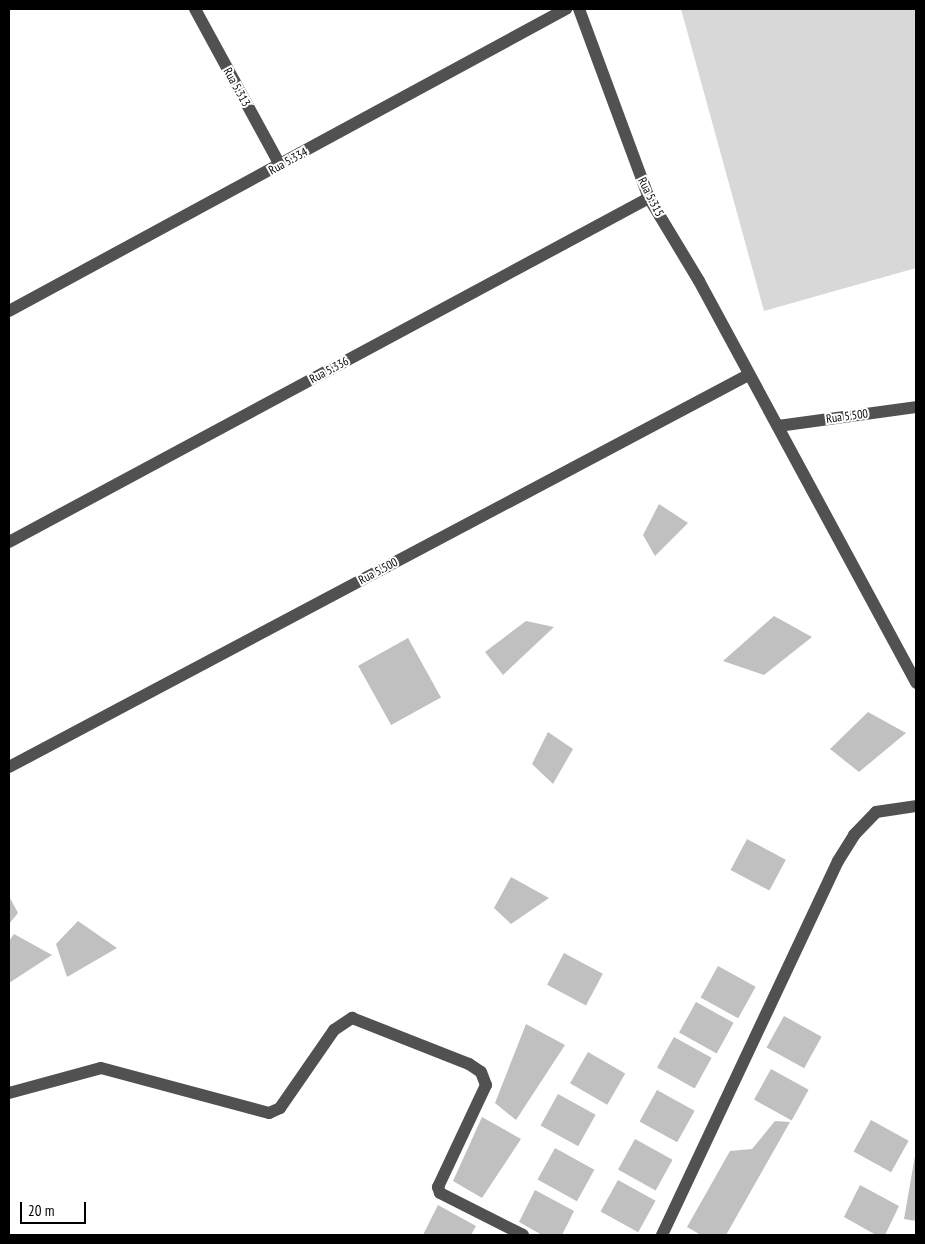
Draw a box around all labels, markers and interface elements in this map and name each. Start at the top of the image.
street label: Rua 5.313 [221,65,253,109]
street label: Rua 5.334 [266,145,310,177]
street label: Rua 5.315 [635,175,667,219]
street label: Rua 5.336 [307,354,351,386]
street label: Rua 5.500 [825,406,869,426]
street label: Rua 5.500 [356,555,400,587]
scale bar [22,1192,89,1224]
text: 20 m [28,1201,54,1220]

